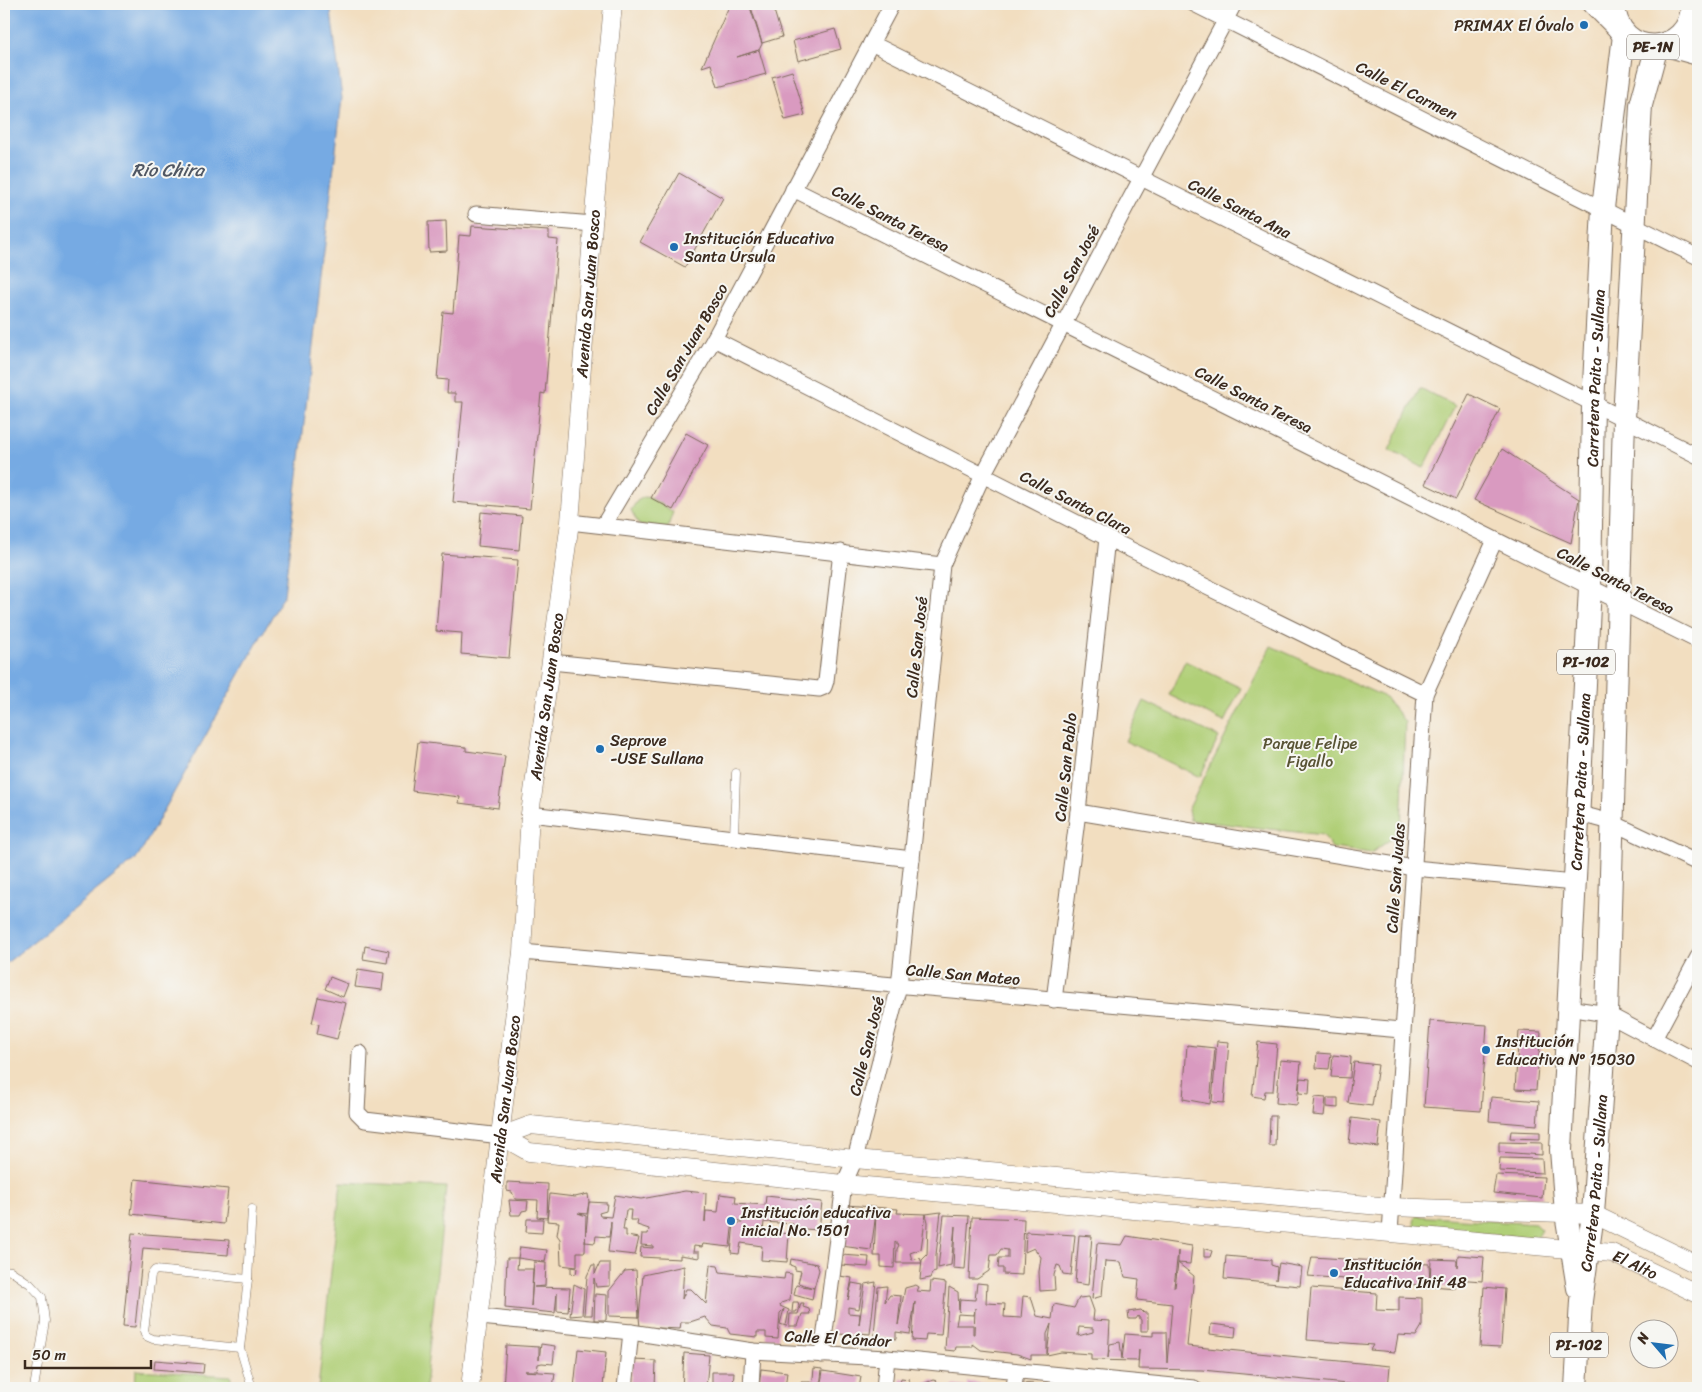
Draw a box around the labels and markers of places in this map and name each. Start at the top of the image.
place label: PRIMAX El Óvalo [1454,11,1574,40]
marker: PRIMAX El Óvalo [1578,19,1590,31]
place label: Institución Educativa Santa Úrsula [683,224,834,271]
marker: Institución Educativa Santa Úrsula [668,241,680,253]
place label: Seprove -USE Sullana [610,726,704,773]
marker: Seprove -USE Sullana [594,743,606,755]
place label: Institución Educativa Nº 15030 [1495,1027,1635,1074]
marker: Institución Educativa Nº 15030 [1480,1044,1492,1056]
place label: Institución educativa inicial No. 1501 [740,1198,892,1245]
marker: Institución educativa inicial No. 1501 [725,1215,737,1227]
place label: Institución Educativa Inif 48 [1343,1250,1467,1297]
marker: Institución Educativa Inif 48 [1328,1267,1340,1279]

